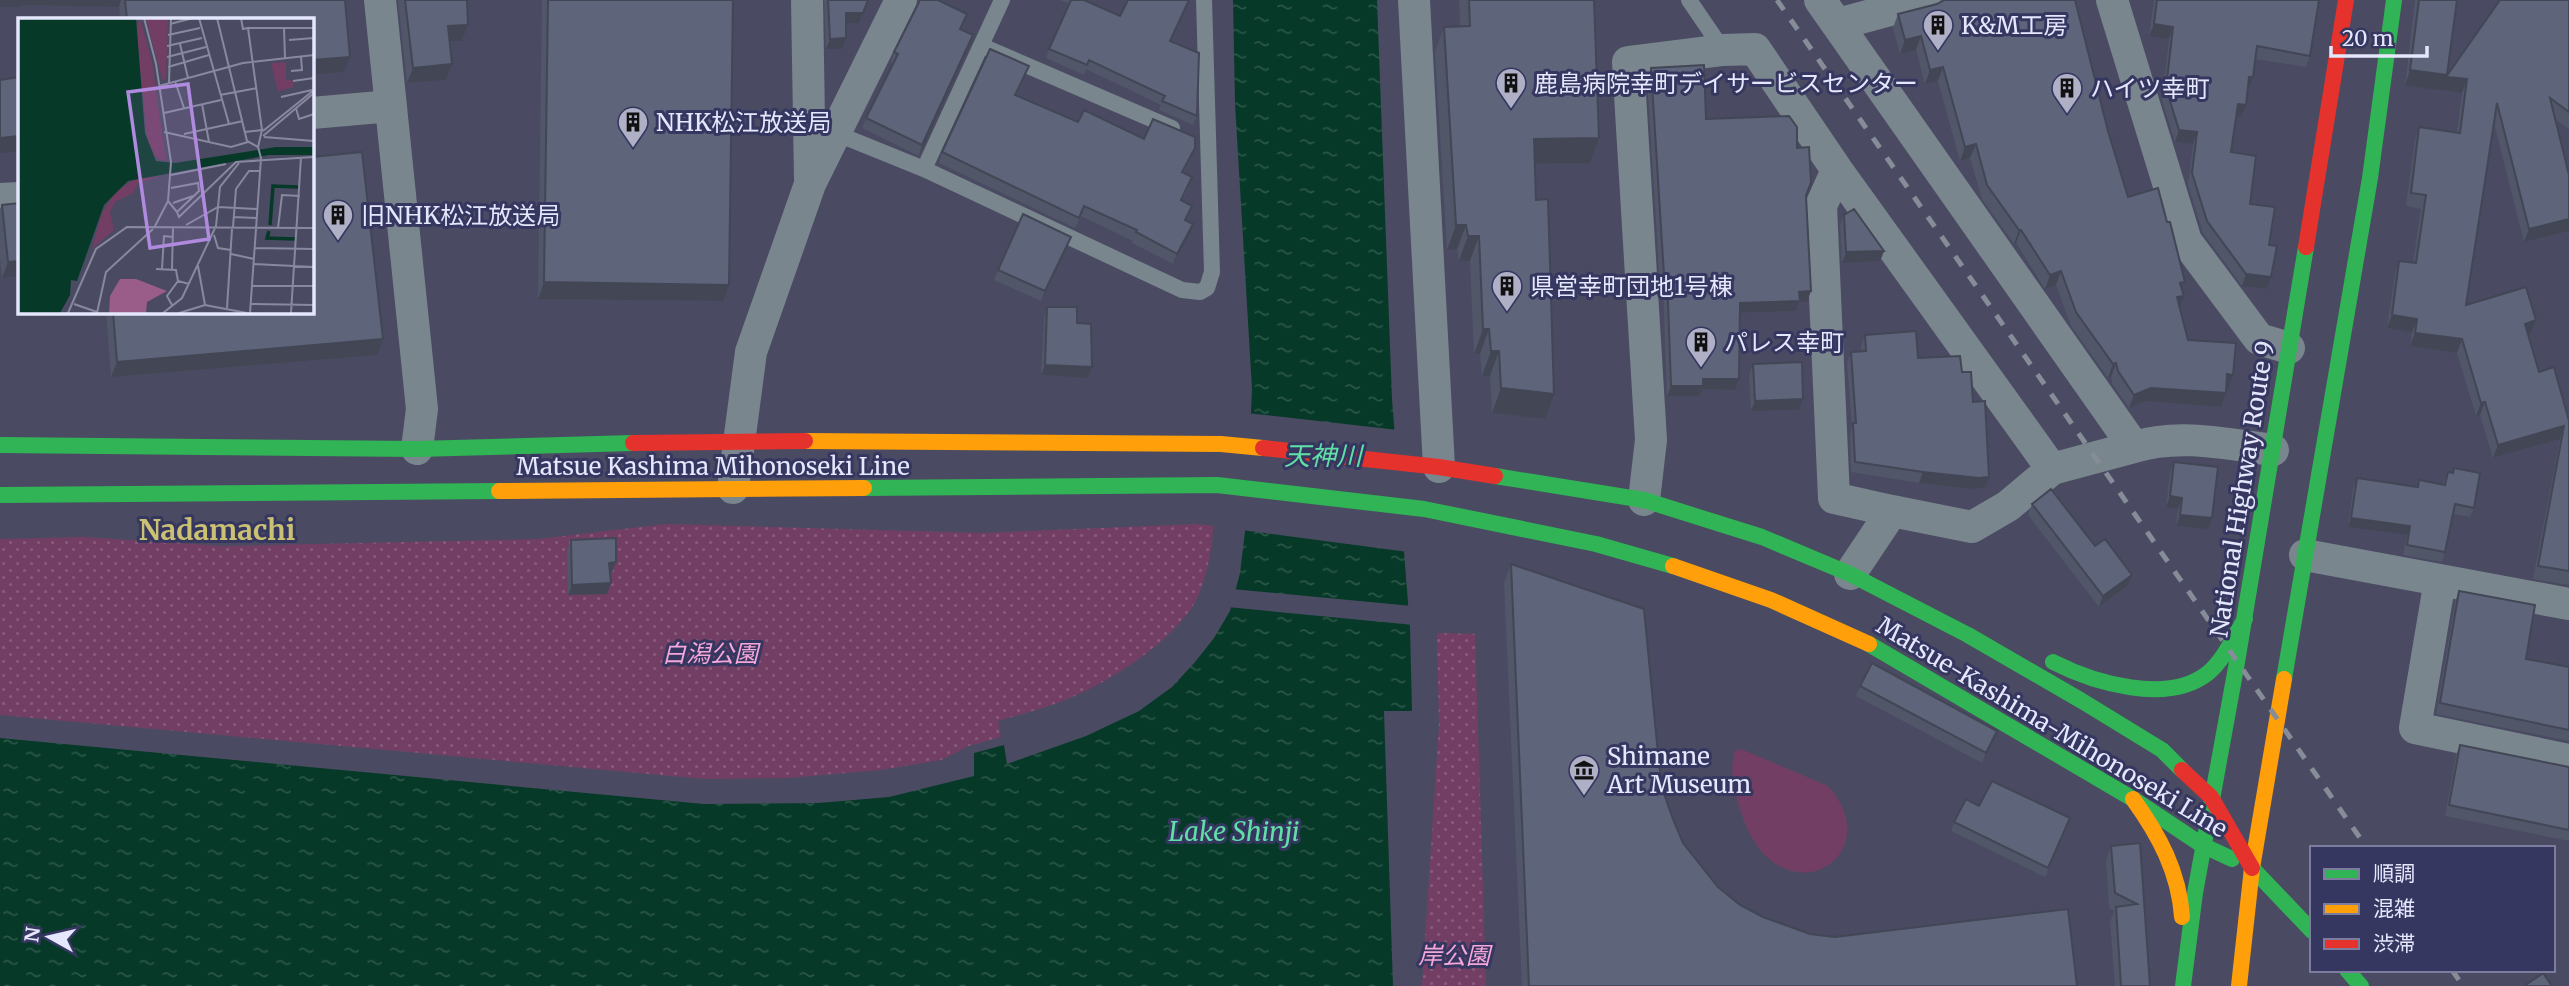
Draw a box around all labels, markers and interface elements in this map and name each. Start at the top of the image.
building icon: K&M工房 [1921,8,1955,52]
place label: K&M工房 [1961,10,2068,41]
scale bar [2331,14,2427,58]
inset map [18,18,313,313]
text: 20 m [2342,25,2394,52]
building icon: 鹿島病院幸町デイサービスセンター [1494,66,1528,110]
place label: 鹿島病院幸町デイサービスセンター [1534,68,1918,99]
building icon: ハイツ幸町 [2050,71,2084,115]
place label: ハイツ幸町 [2090,73,2210,104]
building icon: NHK松江放送局 [616,105,650,149]
place label: NHK松江放送局 [656,107,831,138]
building icon: 旧NHK松江放送局 [321,198,355,242]
place label: 旧NHK松江放送局 [361,200,560,231]
building icon: 県営幸町団地1号棟 [1490,269,1524,313]
place label: 県営幸町団地1号棟 [1530,271,1733,302]
building icon: パレス幸町 [1684,325,1718,369]
place label: パレス幸町 [1724,327,1844,358]
street label: National Highway Route 9 [2203,339,2281,639]
water label: 天神川 [1284,439,1365,472]
street label: Matsue Kashima Mihonoseki Line [516,451,910,482]
district label: Nadamachi [139,512,295,548]
street label: Matsue-Kashima-Mihonoseki Line [1871,610,2233,844]
park label: 白潟公園 [662,638,761,669]
place label: Shimane Art Museum [1606,741,1751,800]
museum icon: Shimane Art Museum [1567,753,1601,797]
water label: Lake Shinji [1169,815,1299,848]
legend [2310,846,2555,972]
text: 順調 [2373,860,2415,887]
text: 混雑 [2373,895,2415,922]
north arrow [14,902,84,972]
text: N [19,926,45,944]
text: 渋滞 [2373,930,2415,957]
park label: 岸公園 [1418,940,1493,971]

